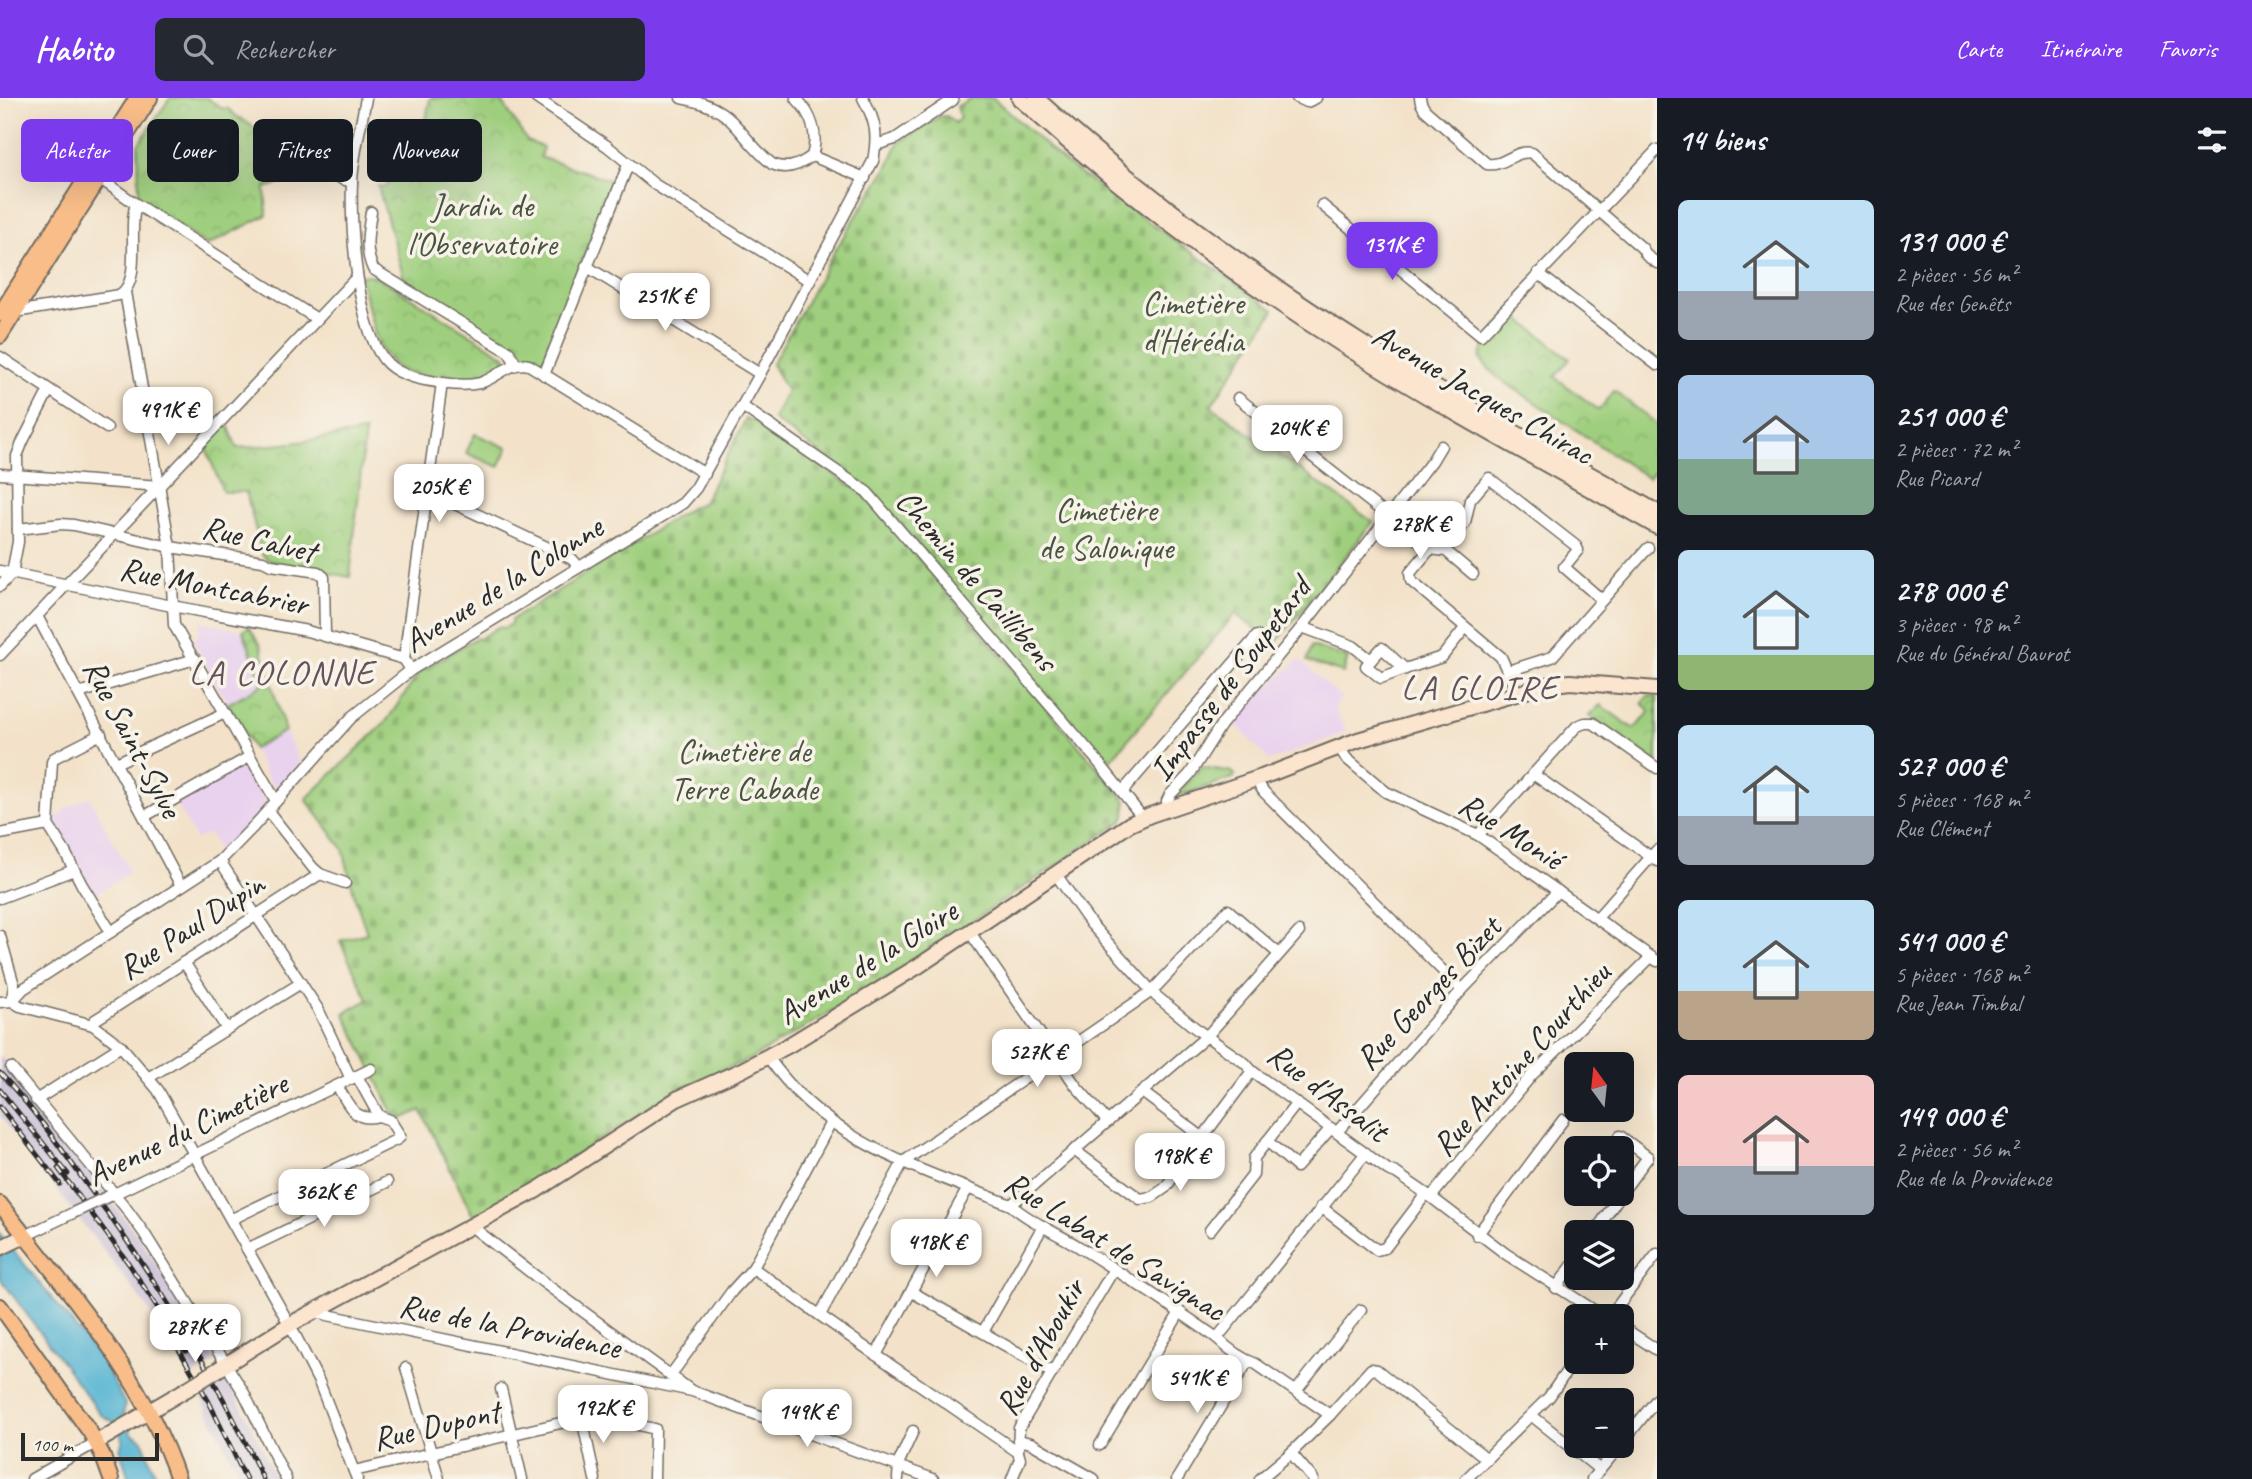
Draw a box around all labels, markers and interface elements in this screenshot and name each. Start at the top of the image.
search box [155,18,645,81]
text: Habito [35,28,113,70]
icon: search [179,30,217,68]
text: Rechercher [235,33,335,66]
text: Carte [1956,34,2002,64]
text: Itinéraire [2040,34,2121,64]
text: Favoris [2159,34,2217,64]
chip: Acheter [21,119,133,182]
chip: Louer [147,119,239,182]
chip: Filtres [253,119,353,182]
chip: Nouveau [367,119,482,182]
text: 14 biens [1678,121,1766,159]
icon: filters [2193,121,2231,159]
park label: Jardin de l'Observatoire [407,185,559,265]
pin: 131K € [1335,222,1449,282]
text: 131 000 € [1895,222,2004,260]
icon: home [1734,228,1818,312]
text: 131K € [1363,230,1421,259]
text: 2 pièces · 56 m² [1895,260,2017,289]
pin: 251K € [608,274,722,333]
text: 251K € [636,281,694,310]
park label: Cimetière d'Hérédia [1142,282,1246,362]
text: Rue des Genêts [1895,289,2010,318]
street label: Avenue Jacques Chirac [1365,314,1602,475]
pin: 491K € [111,388,225,447]
text: 491K € [139,395,197,424]
text: 251 000 € [1895,397,2004,435]
icon: home [1734,403,1818,487]
pin: 204K € [1240,406,1354,465]
text: 204K € [1268,413,1326,442]
text: 2 pièces · 72 m² [1895,435,2017,464]
pin: 205K € [382,464,496,524]
text: Rue Picard [1895,464,1979,493]
text: 205K € [410,472,468,501]
street label: Chemin de Caillibens [887,480,1069,682]
park label: Cimetière de Salonique [1039,489,1176,569]
pin: 278K € [1363,502,1477,561]
street label: Avenue de la Colonne [396,505,612,662]
street label: Rue Calvet [198,506,324,573]
text: 278K € [1391,509,1449,538]
street label: Rue Montcabrier [116,547,315,625]
street label: Impasse de Soupetard [1140,565,1323,789]
text: 278 000 € [1895,572,2004,610]
icon: home [1734,578,1818,662]
text: 3 pièces · 98 m² [1895,610,2017,639]
text: Rue du Général Baurot [1895,639,2069,668]
district label: LA COLONNE [189,650,378,695]
street label: Rue Saint-Sylve [74,651,193,827]
district label: LA GLOIRE [1401,665,1561,710]
park label: Cimetière de Terre Cabade [670,730,820,810]
text: 527 000 € [1895,747,2003,785]
icon: home [1734,753,1818,837]
street label: Rue Monié [1451,783,1575,882]
text: 5 pièces · 168 m² [1895,785,2027,814]
text: Rue Clément [1895,814,1989,843]
street label: Rue Paul Dupin [110,862,274,989]
street label: Avenue de la Gloire [769,889,967,1034]
street label: Rue Georges Bizet [1346,905,1512,1079]
text: 541 000 € [1895,922,2004,960]
icon: home [1734,928,1818,1012]
street label: Rue Antoine Courthieu [1423,952,1621,1165]
text: 5 pièces · 168 m² [1895,960,2027,989]
text: Rue Jean Timbal [1895,989,2021,1018]
pin: 527K € [980,1030,1094,1089]
street label: Rue d'Assalit [1259,1033,1399,1153]
text: 527K € [1008,1037,1066,1066]
north arrow [1564,1052,1634,1122]
map controls [1564,1052,1634,1458]
street label: Avenue du Cimetière [80,1061,296,1196]
text: 149 000 € [1895,1097,2004,1135]
icon: home [1734,1103,1818,1187]
pin: 198K € [1123,1134,1237,1193]
text: 2 pièces · 56 m² [1895,1135,2017,1164]
button: locate [1564,1136,1634,1206]
text: 198K € [1151,1141,1209,1170]
street label: Rue Labat de Savignac [997,1161,1235,1332]
text: Rue de la Providence [1895,1164,2051,1193]
pin: 362K € [267,1170,381,1229]
text: 362K € [294,1177,354,1206]
pin: 418K € [879,1220,993,1279]
button: layers [1564,1220,1634,1290]
text: 418K € [907,1227,965,1256]
street label: Rue d'Aboukir [985,1269,1096,1422]
street label: Rue de la Providence [396,1284,626,1368]
pin: 287K € [138,1304,252,1364]
button: + [1564,1304,1634,1374]
text: 287K € [166,1312,224,1341]
pin: 541K € [1140,1356,1254,1415]
text: 541K € [1168,1363,1226,1392]
pin: 192K € [546,1386,660,1445]
button: − [1564,1388,1634,1458]
street label: Rue Dupont [369,1389,507,1460]
pin: 149K € [750,1390,864,1449]
text: 192K € [574,1393,632,1422]
text: 149K € [778,1397,836,1426]
scale bar [21,1430,159,1462]
text: 100 m [32,1433,73,1457]

